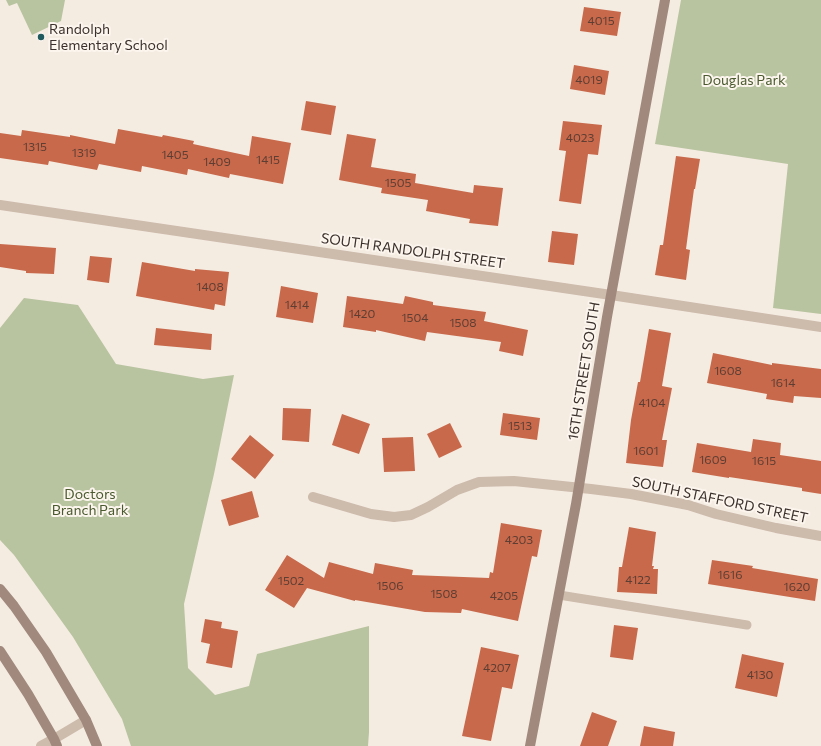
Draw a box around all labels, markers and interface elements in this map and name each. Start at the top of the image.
house number: 4015 [587,14,615,28]
place label: Randolph Elementary School [49,21,168,54]
marker: Randolph Elementary School [36,32,46,42]
park label: Douglas Park [702,72,786,88]
house number: 4019 [575,73,603,87]
house number: 4023 [566,131,594,145]
house number: 1315 [23,140,47,154]
house number: 1319 [72,146,96,160]
house number: 1405 [161,148,189,162]
house number: 1415 [256,153,280,167]
house number: 1409 [203,155,231,169]
house number: 1505 [385,176,411,190]
street label: SOUTH RANDOLPH STREET [320,230,506,272]
house number: 1408 [196,280,224,294]
house number: 1414 [285,298,309,312]
street label: 16TH STREET SOUTH [565,300,603,442]
house number: 1420 [349,307,375,321]
house number: 1504 [401,311,429,325]
house number: 1508 [449,316,477,330]
house number: 1608 [714,364,742,378]
house number: 1614 [771,376,795,390]
house number: 4104 [639,396,665,410]
house number: 1513 [508,419,532,433]
house number: 1601 [633,444,659,458]
house number: 1609 [699,453,727,467]
house number: 1615 [752,454,776,468]
street label: SOUTH STAFFORD STREET [631,473,809,527]
park label: Doctors Branch Park [52,486,128,518]
house number: 4203 [505,533,533,547]
house number: 1616 [718,568,742,582]
house number: 4122 [625,573,651,587]
house number: 1502 [278,574,304,588]
house number: 1506 [376,579,404,593]
house number: 1620 [784,580,810,594]
house number: 1508 [430,587,458,601]
house number: 4205 [490,589,518,603]
house number: 4207 [483,661,511,675]
house number: 4130 [747,668,773,682]

